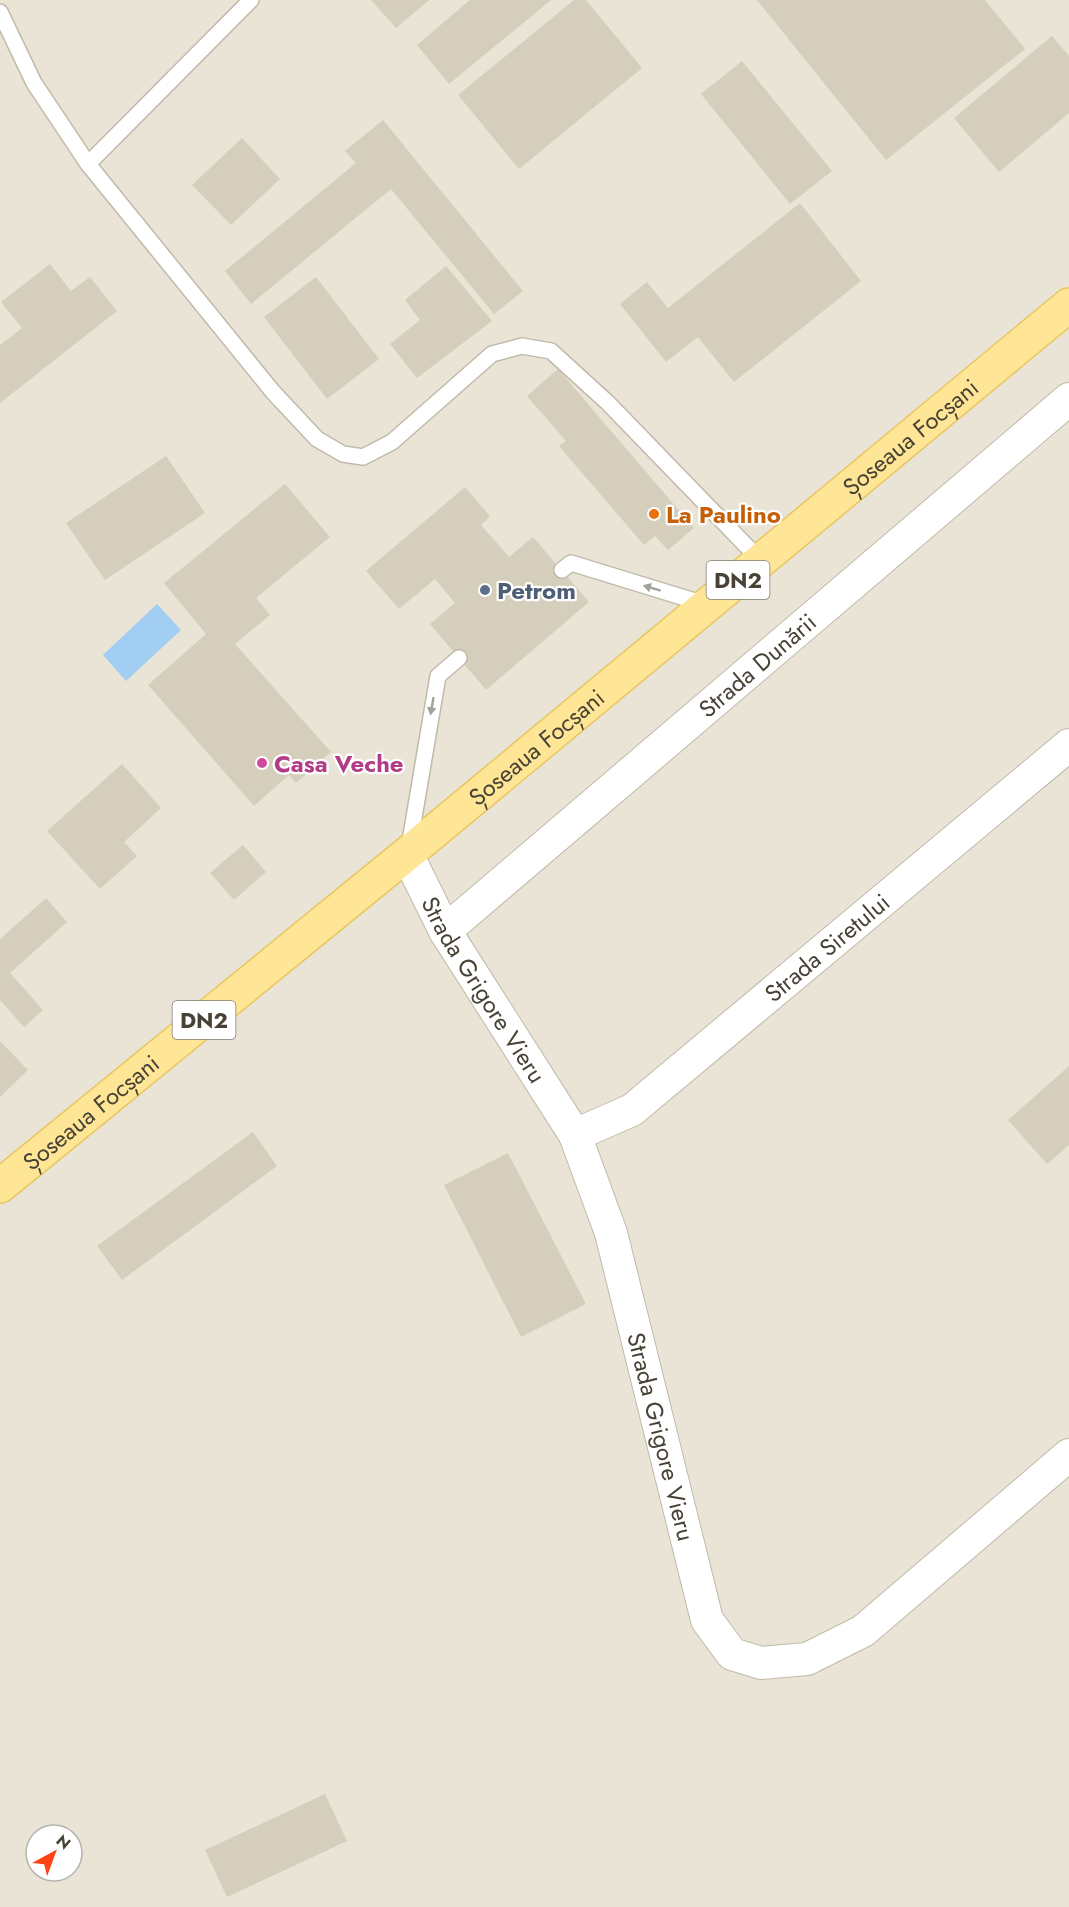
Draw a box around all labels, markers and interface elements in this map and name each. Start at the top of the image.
street label: Șoseaua Focșani [835,370,986,504]
place label: La Paulino [666,497,781,532]
marker: La Paulino [647,507,661,521]
road number: DN2 [706,561,770,599]
place label: Petrom [497,573,576,608]
marker: Petrom [478,583,492,597]
one-way arrow [643,583,661,592]
street label: Strada Dunării [690,605,824,725]
street label: Șoseaua Focșani [461,680,612,814]
one-way arrow [428,697,437,716]
place label: Casa Veche [274,746,404,781]
marker: Casa Veche [255,756,269,770]
street label: Strada Siretului [757,885,897,1010]
street label: Strada Grigore Vieru [413,890,555,1090]
road number: DN2 [172,1001,236,1039]
street label: Șoseaua Focșani [15,1046,167,1178]
street label: Strada Grigore Vieru [619,1329,704,1545]
north arrow [24,1823,84,1883]
text: N [51,1829,76,1855]

